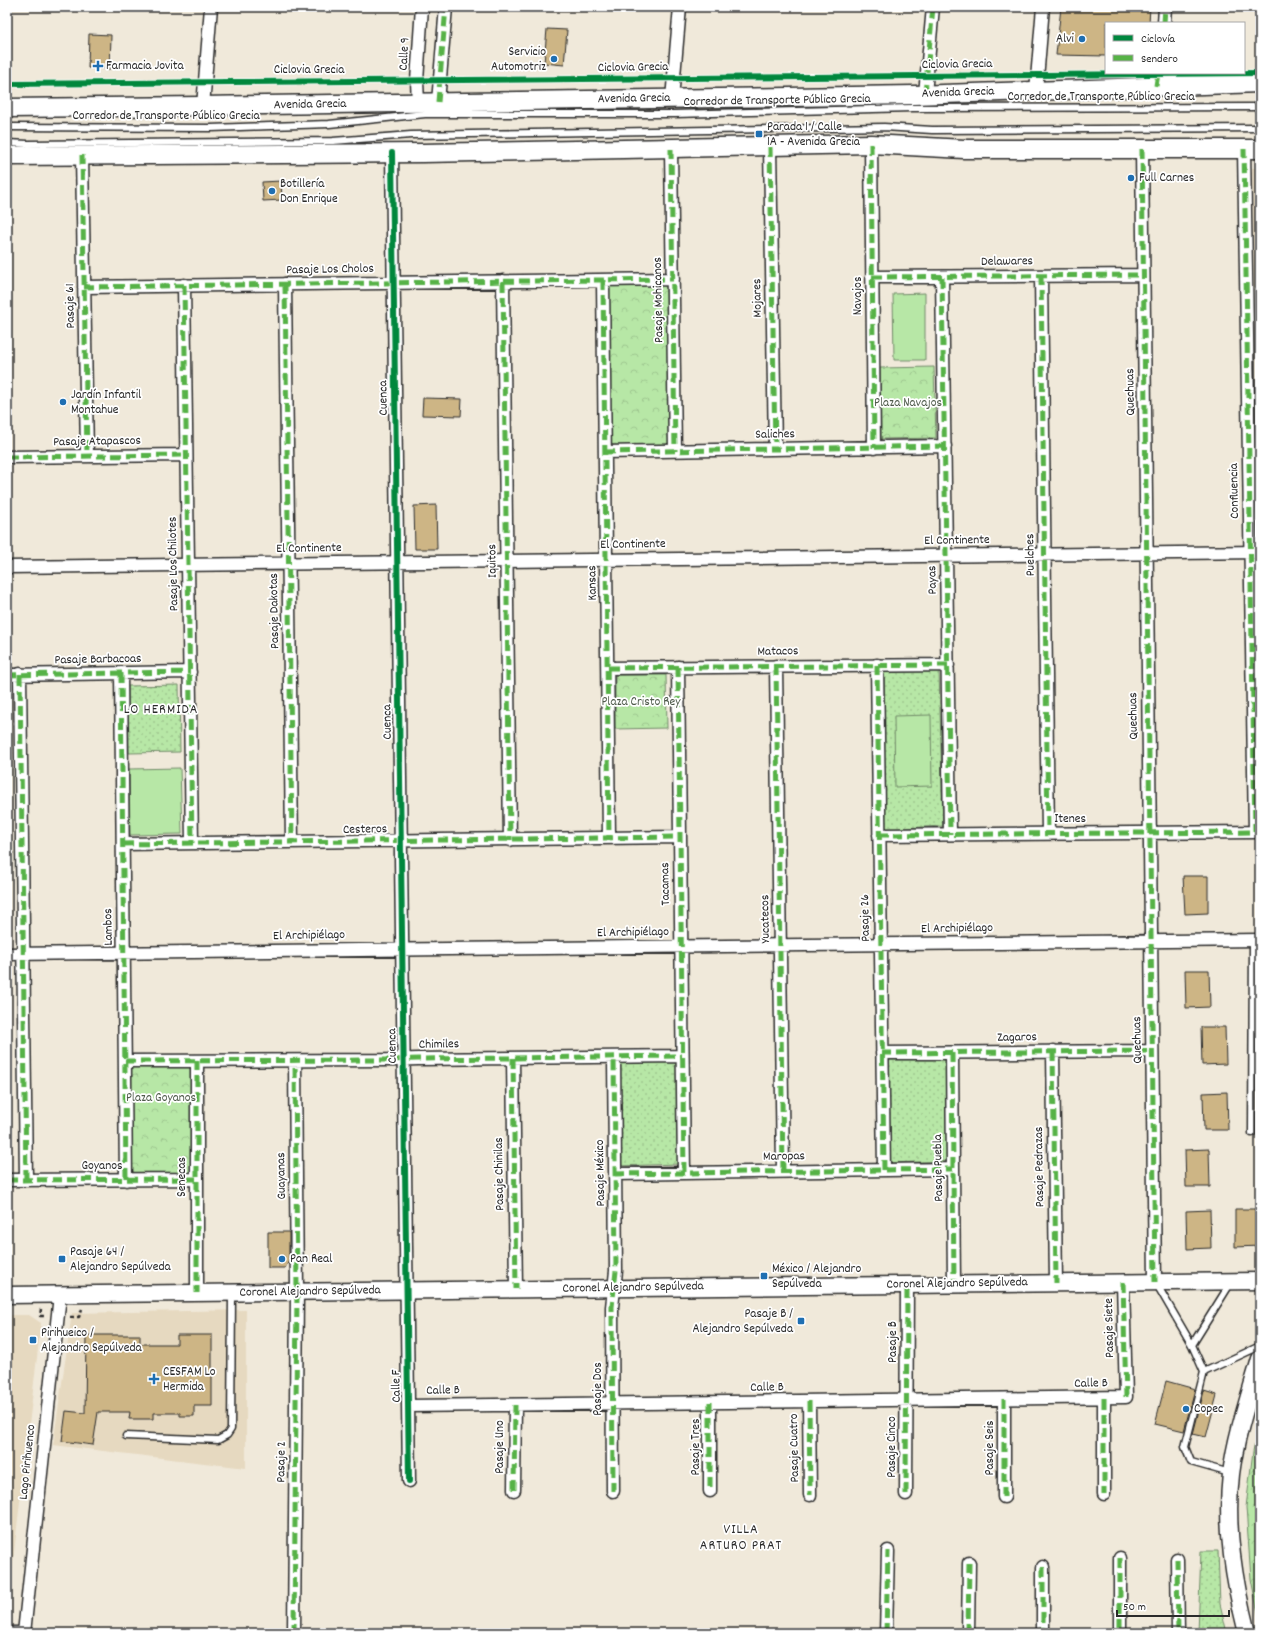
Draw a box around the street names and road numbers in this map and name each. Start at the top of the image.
street label: Calle 9 [395,37,415,71]
street label: Ciclovia Grecia [922,55,993,75]
street label: Ciclovia Grecia [598,58,669,78]
street label: Ciclovia Grecia [274,61,345,80]
street label: Avenida Grecia [921,82,996,104]
street label: Corredor de Transporte Público Grecia [1007,88,1195,107]
street label: Avenida Grecia [598,89,671,109]
street label: Corredor de Transporte Público Grecia [683,90,872,112]
street label: Avenida Grecia [274,95,347,115]
street label: Corredor de Transporte Público Grecia [72,107,260,126]
street label: Delawares [981,252,1033,272]
street label: Pasaje Mohicanos [649,257,669,343]
street label: Pasaje Los Cholos [286,260,374,280]
street label: Navajos [849,277,868,315]
street label: Mojares [748,278,768,318]
street label: Pasaje 61 [61,283,81,329]
street label: Quechuas [1121,368,1141,416]
street label: Cuenca [374,379,394,416]
street label: Saliches [755,425,795,445]
street label: Pasaje Atapascos [53,432,141,452]
street label: Confluencia [1225,462,1245,519]
street label: Pasaje Los Chilotes [164,516,184,612]
street label: El Continente [924,531,990,551]
street label: Puelches [1021,533,1041,577]
street label: El Continente [600,535,666,555]
street label: El Continente [276,539,342,559]
street label: Iquitos [483,544,503,578]
street label: Kansas [583,565,603,601]
street label: Payas [923,565,943,595]
street label: Pasaje Dakotas [265,573,285,649]
street label: Matacos [757,642,799,662]
street label: Pasaje Barbacoas [54,650,142,670]
street label: Quechuas [1124,692,1144,740]
street label: Cuenca [378,703,398,740]
street label: Itenes [1054,810,1086,829]
street label: Cesteros [343,820,387,840]
street label: Tacamas [656,862,676,906]
street label: Yucatecos [756,894,776,944]
street label: Pasaje 26 [856,894,876,942]
street label: Lambos [99,908,119,946]
street label: El Archipiélago [921,919,993,939]
street label: El Archipiélago [597,923,669,943]
street label: El Archipiélago [273,926,345,946]
street label: Quechuas [1128,1016,1148,1064]
street label: Cuenca [383,1027,403,1064]
street label: Zagaros [997,1028,1037,1048]
street label: Chimiles [419,1035,459,1055]
street label: Pasaje Pedrazas [1030,1126,1050,1208]
street label: Pasaje Puebla [929,1133,949,1202]
street label: Pasaje Chinilas [490,1137,510,1211]
street label: Pasaje México [591,1139,611,1207]
street label: Maropas [763,1147,805,1167]
street label: Guayanas [272,1152,292,1200]
street label: Goyanos [82,1157,122,1176]
street label: Senecas [173,1157,192,1197]
street label: Coronel Alejandro Sepúlveda [886,1273,1029,1295]
street label: Coronel Alejandro Sepúlveda [562,1277,705,1299]
street label: Coronel Alejandro Sepúlveda [239,1281,382,1303]
street label: Pasaje Siete [1100,1298,1120,1358]
street label: Pasaje B [884,1321,903,1363]
street label: Pasaje Dos [589,1362,608,1416]
street label: Calle F [387,1369,407,1403]
street label: Calle B [1074,1374,1108,1394]
street label: Calle B [750,1378,784,1398]
street label: Calle B [426,1381,460,1401]
street label: Pasaje Cuatro [785,1413,805,1483]
street label: Pasaje Cinco [883,1416,902,1478]
street label: Pasaje Tres [687,1419,706,1475]
street label: Pasaje Uno [491,1420,510,1474]
street label: Pasaje Seis [981,1421,1000,1475]
street label: Lago Pirihuenco [15,1423,41,1501]
street label: Pasaje 2 [272,1441,292,1483]

